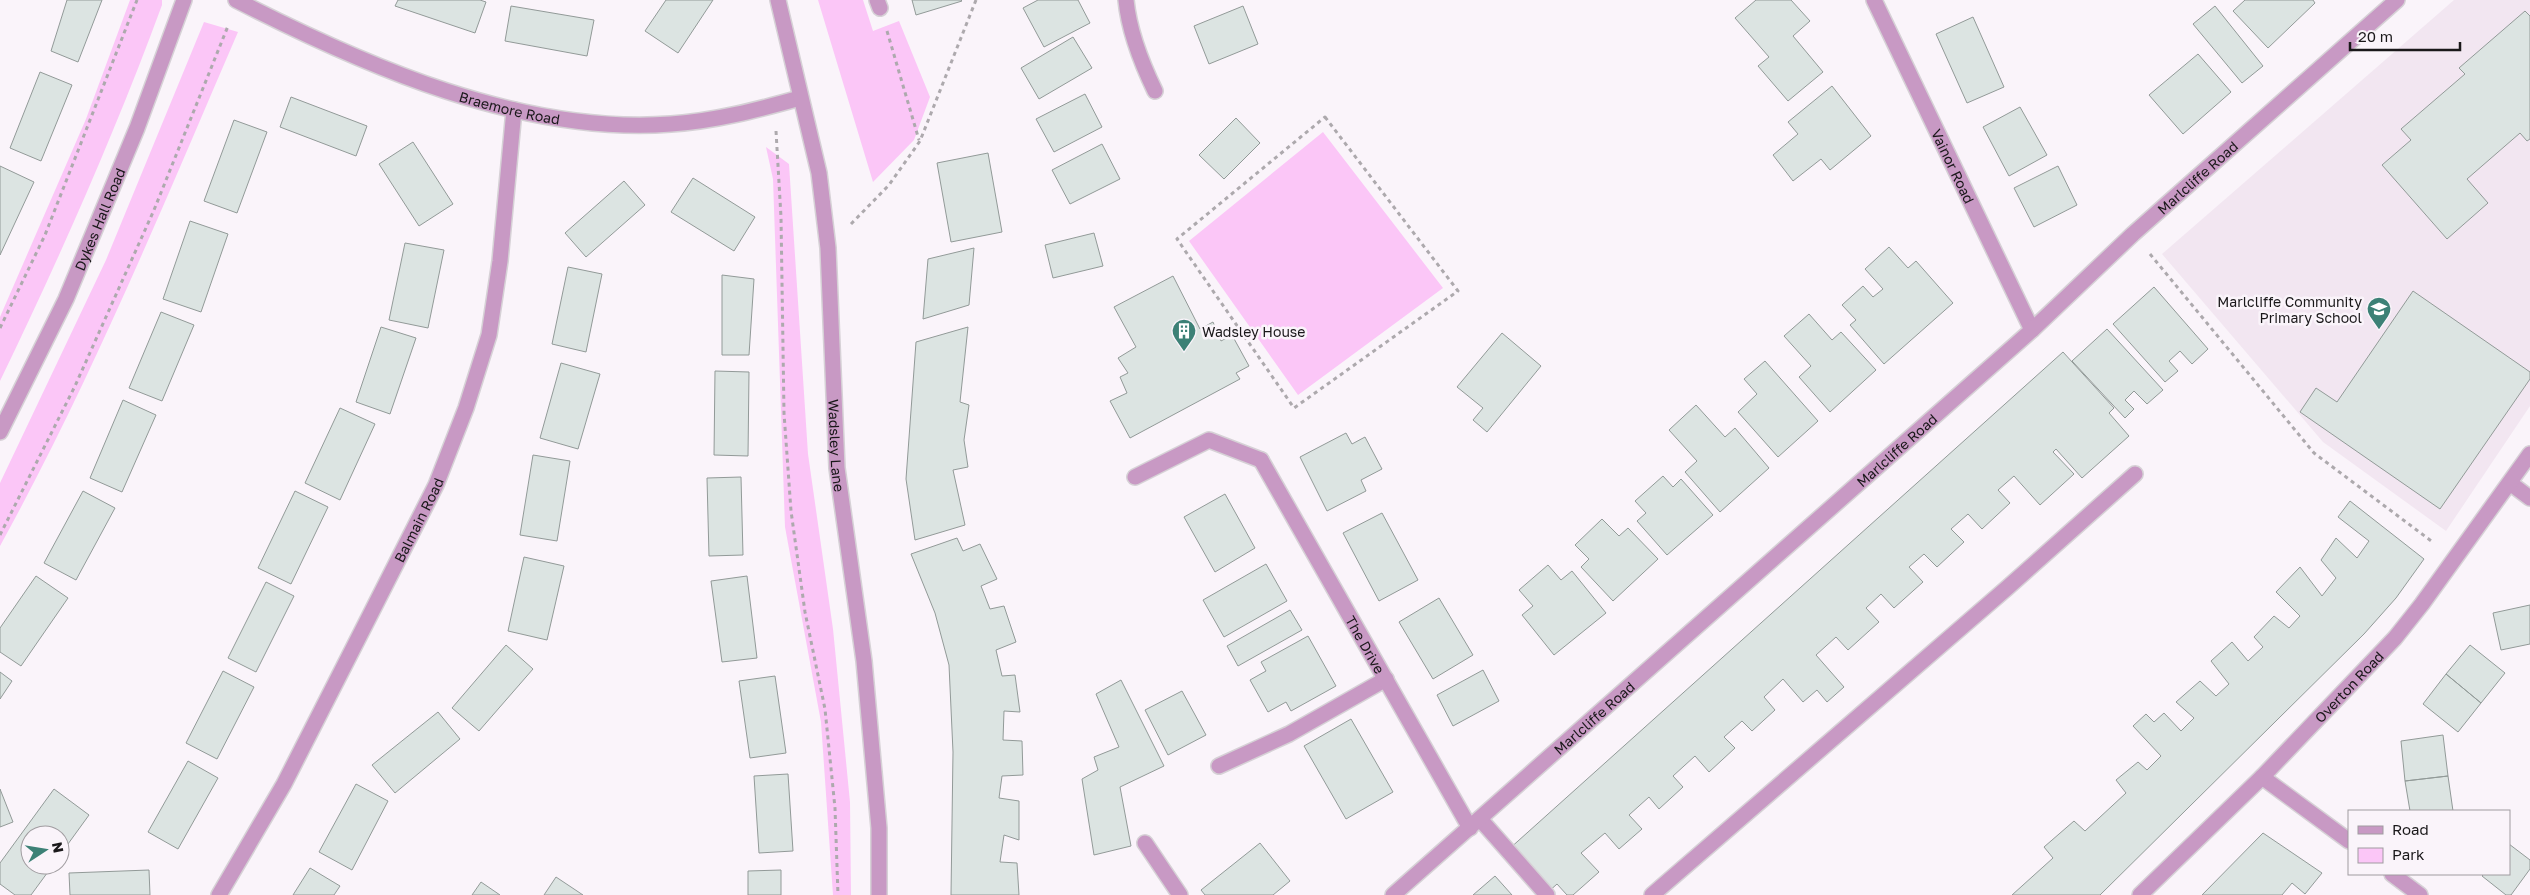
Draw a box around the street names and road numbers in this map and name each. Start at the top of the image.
street label: Braemore Road [457,87,561,127]
street label: Vainor Road [1928,126,1979,206]
street label: Marlcliffe Road [2153,137,2241,217]
street label: Dykes Hall Road [70,165,128,273]
street label: Wadsley Lane [826,399,849,493]
street label: Marlcliffe Road [1853,410,1940,490]
street label: Balmain Road [390,475,447,565]
street label: The Drive [1343,612,1389,676]
street label: Overton Road [2311,647,2387,726]
street label: Marlcliffe Road [1550,677,1638,758]

